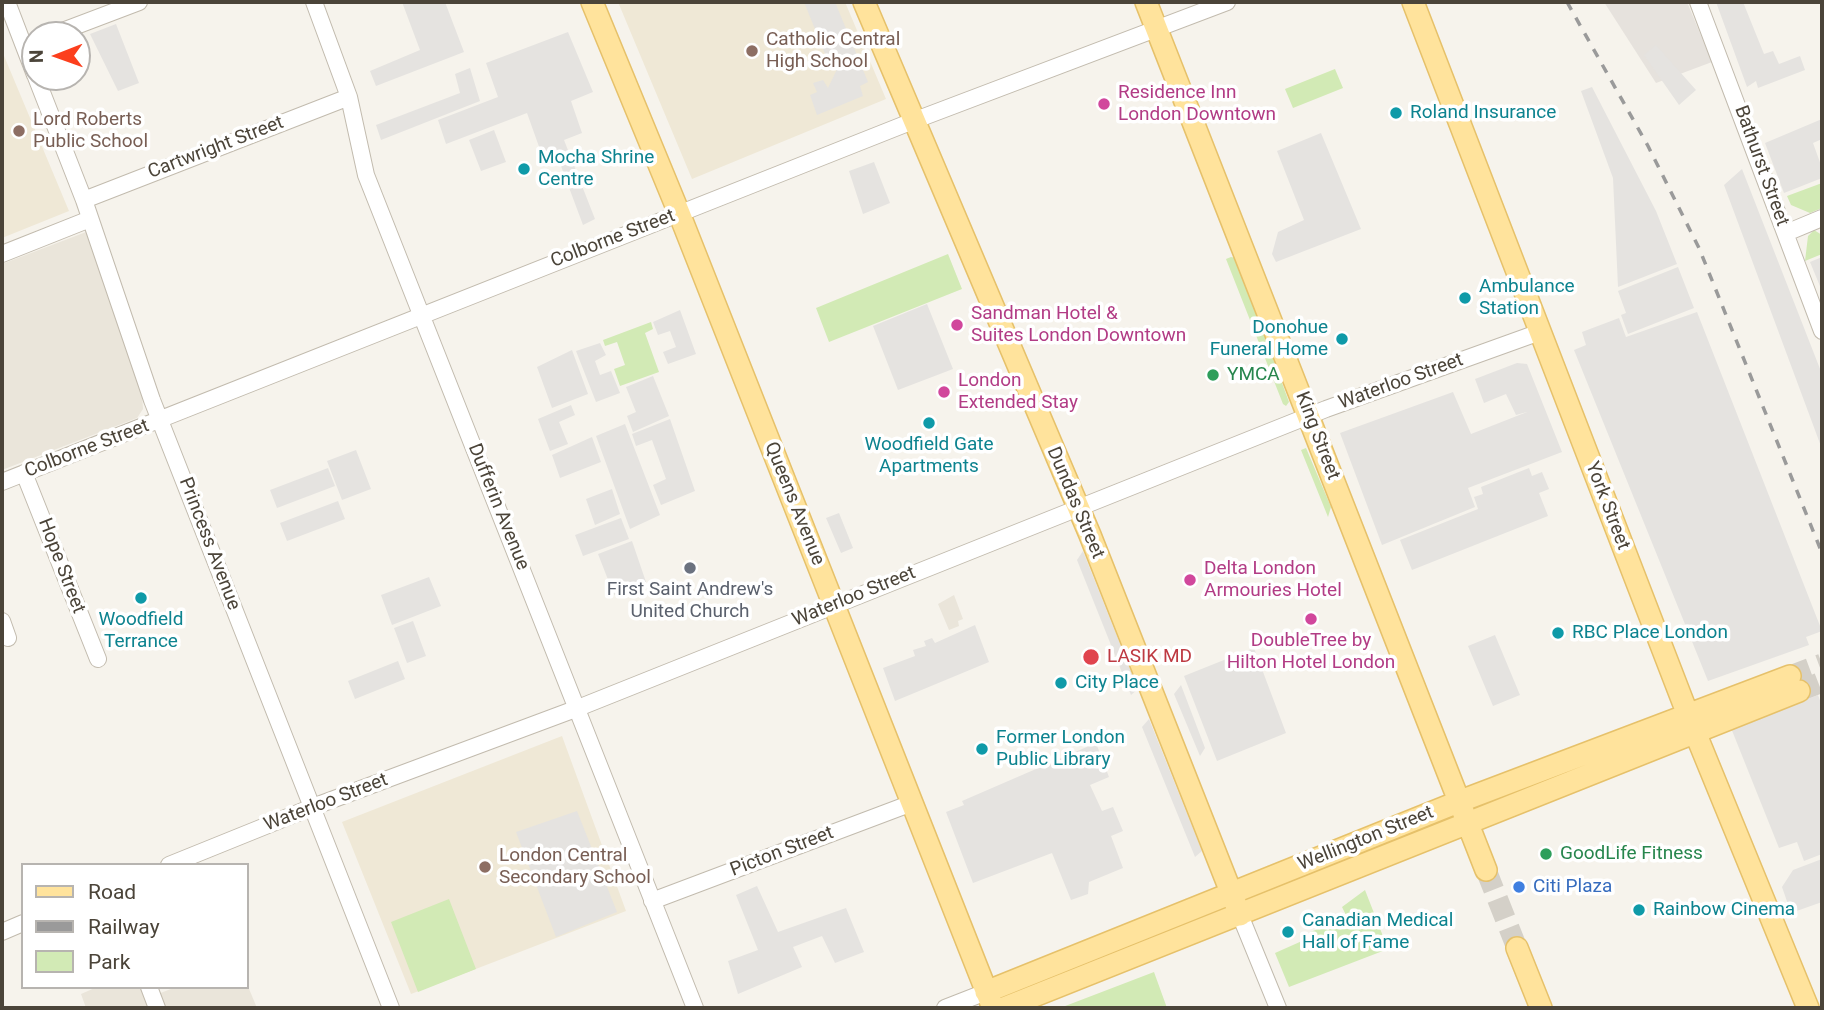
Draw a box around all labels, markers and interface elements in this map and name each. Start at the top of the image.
north arrow [21,21,91,91]
place label: Catholic Central High School [766,29,900,73]
marker: Catholic Central High School [744,43,760,59]
text: N [25,49,48,63]
place label: Residence Inn London Downtown [1118,82,1276,126]
marker: Residence Inn London Downtown [1096,96,1112,112]
place label: Roland Insurance [1410,102,1556,124]
street label: Bathurst Street [1729,103,1793,229]
marker: Roland Insurance [1388,105,1404,121]
place label: Lord Roberts Public School [33,109,148,153]
street label: Cartwright Street [145,112,287,184]
marker: Lord Roberts Public School [11,123,27,139]
place label: Mocha Shrine Centre [538,147,654,191]
marker: Mocha Shrine Centre [516,161,532,177]
street label: Colborne Street [548,205,678,273]
place label: Ambulance Station [1479,276,1575,320]
marker: Ambulance Station [1457,290,1473,306]
place label: Sandman Hotel & Suites London Downtown [971,303,1186,347]
marker: Sandman Hotel & Suites London Downtown [949,317,965,333]
place label: Donohue Funeral Home [1210,317,1328,361]
marker: Donohue Funeral Home [1334,331,1350,347]
street label: Waterloo Street [1336,349,1466,415]
place label: YMCA [1227,364,1280,386]
marker: YMCA [1205,367,1221,383]
place label: London Extended Stay [958,370,1078,414]
marker: London Extended Stay [936,384,952,400]
street label: King Street [1290,389,1344,483]
street label: Colborne Street [22,415,152,483]
marker: Woodfield Gate Apartments [921,415,937,431]
place label: Woodfield Gate Apartments [864,434,994,478]
street label: Queens Avenue [759,439,829,569]
street label: Dufferin Avenue [462,440,534,574]
street label: Dundas Street [1041,444,1109,562]
street label: York Street [1580,459,1634,553]
street label: Princess Avenue [173,475,245,613]
street label: Hope Street [32,515,90,617]
place label: Delta London Armouries Hotel [1204,558,1342,602]
marker: First Saint Andrew's United Church [682,560,698,576]
street label: Waterloo Street [789,562,919,632]
marker: Delta London Armouries Hotel [1182,572,1198,588]
place label: First Saint Andrew's United Church [607,579,773,623]
marker: Woodfield Terrance [133,590,149,606]
place label: Woodfield Terrance [99,609,183,653]
marker: DoubleTree by Hilton Hotel London [1303,611,1319,627]
place label: RBC Place London [1572,622,1728,644]
marker: RBC Place London [1550,625,1566,641]
place label: DoubleTree by Hilton Hotel London [1227,630,1395,674]
place label: LASIK MD [1107,646,1192,668]
marker: LASIK MD [1081,647,1101,667]
place label: City Place [1075,672,1159,694]
marker: City Place [1053,675,1069,691]
place label: Former London Public Library [996,727,1125,771]
marker: Former London Public Library [974,741,990,757]
street label: Waterloo Street [261,769,391,837]
street label: Wellington Street [1295,801,1437,877]
street label: Picton Street [727,822,837,882]
place label: GoodLife Fitness [1560,843,1703,865]
place label: London Central Secondary School [499,845,651,889]
marker: GoodLife Fitness [1538,846,1554,862]
marker: London Central Secondary School [477,859,493,875]
legend [21,863,248,989]
place label: Citi Plaza [1533,876,1612,898]
marker: Citi Plaza [1511,879,1527,895]
text: Road [88,880,136,904]
place label: Rainbow Cinema [1653,899,1795,921]
marker: Rainbow Cinema [1631,902,1647,918]
place label: Canadian Medical Hall of Fame [1302,910,1453,954]
text: Railway [88,915,160,939]
marker: Canadian Medical Hall of Fame [1280,924,1296,940]
text: Park [88,950,130,974]

